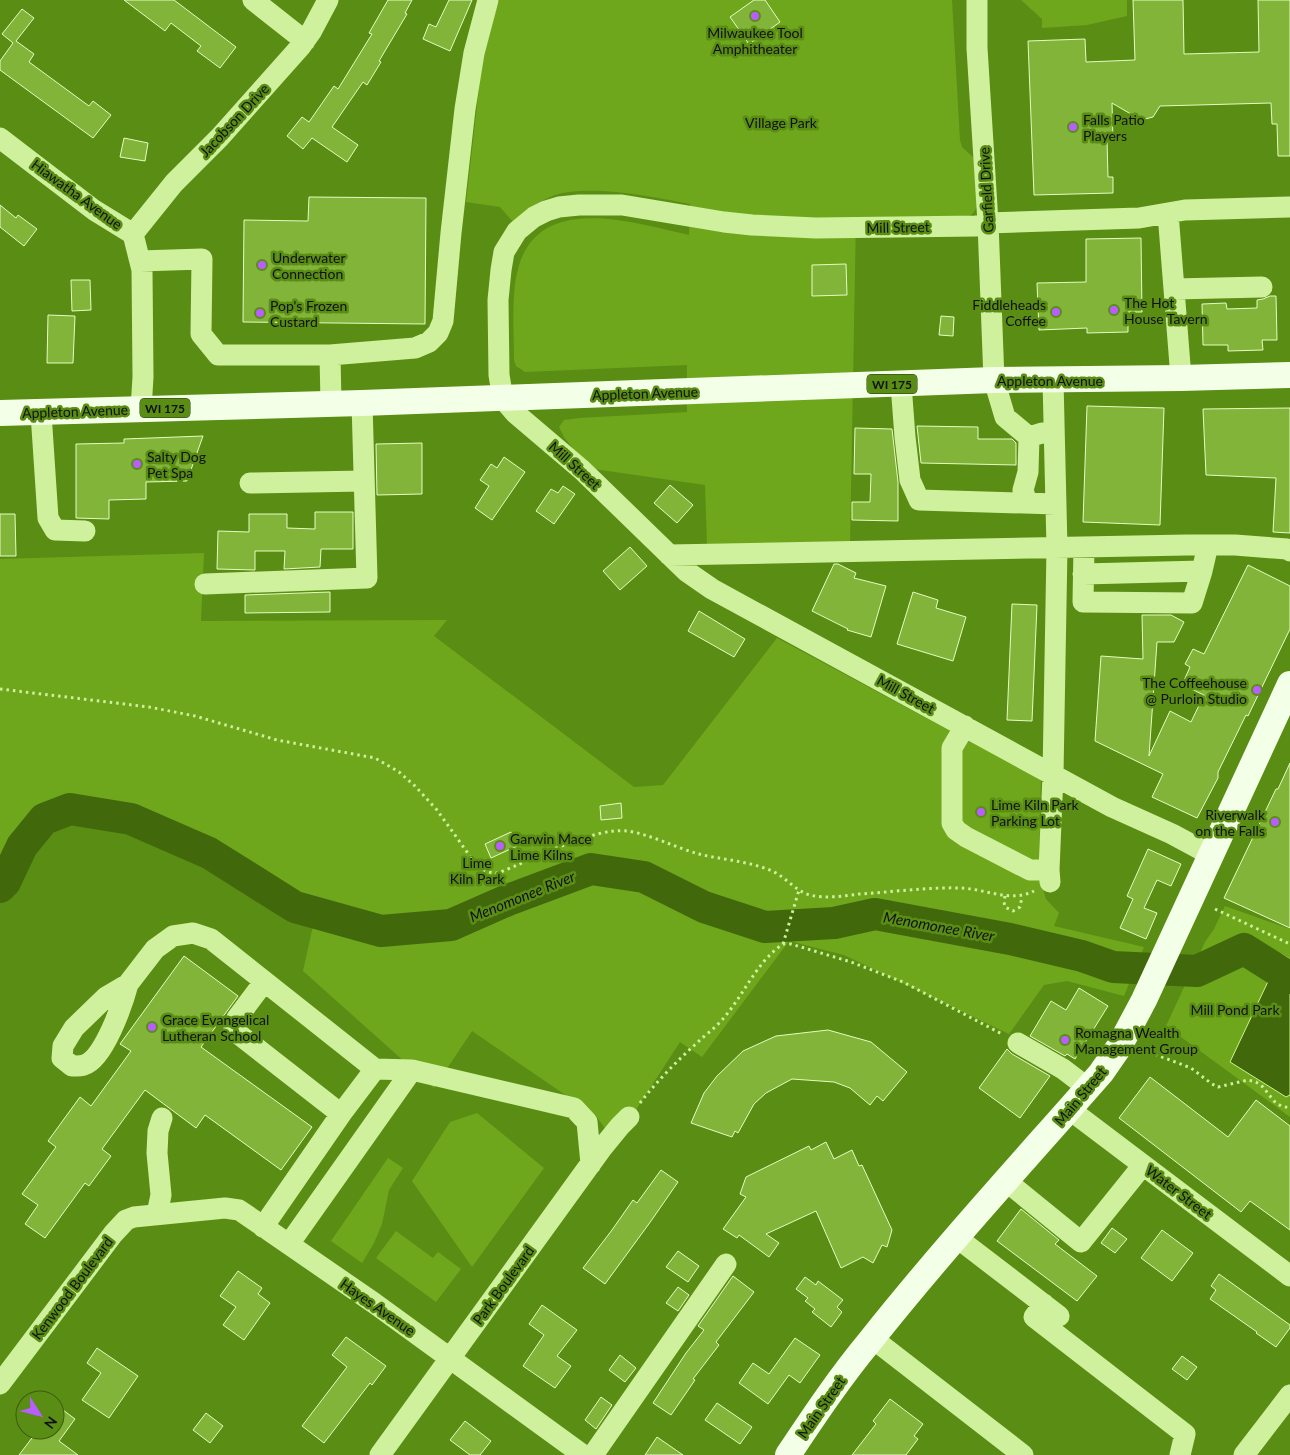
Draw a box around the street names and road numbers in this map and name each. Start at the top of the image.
street label: Jacobson Drive [196,80,272,160]
street label: Garfield Drive [975,147,997,233]
street label: Hiawatha Avenue [28,155,126,233]
street label: Mill Street [866,218,930,236]
street label: Appleton Avenue [997,372,1103,389]
road number: WI 175 [867,374,917,394]
street label: Appleton Avenue [592,383,698,403]
road number: WI 175 [140,398,190,418]
street label: Appleton Avenue [22,401,128,421]
street label: Mill Street [546,438,604,492]
street label: Mill Street [874,671,938,717]
street label: Main Street [1051,1063,1109,1129]
street label: Water Street [1143,1162,1215,1222]
street label: Kenwood Boulevard [28,1233,116,1343]
street label: Park Boulevard [469,1242,537,1328]
street label: Hayes Avenue [337,1275,419,1339]
street label: Main Street [794,1373,848,1441]

